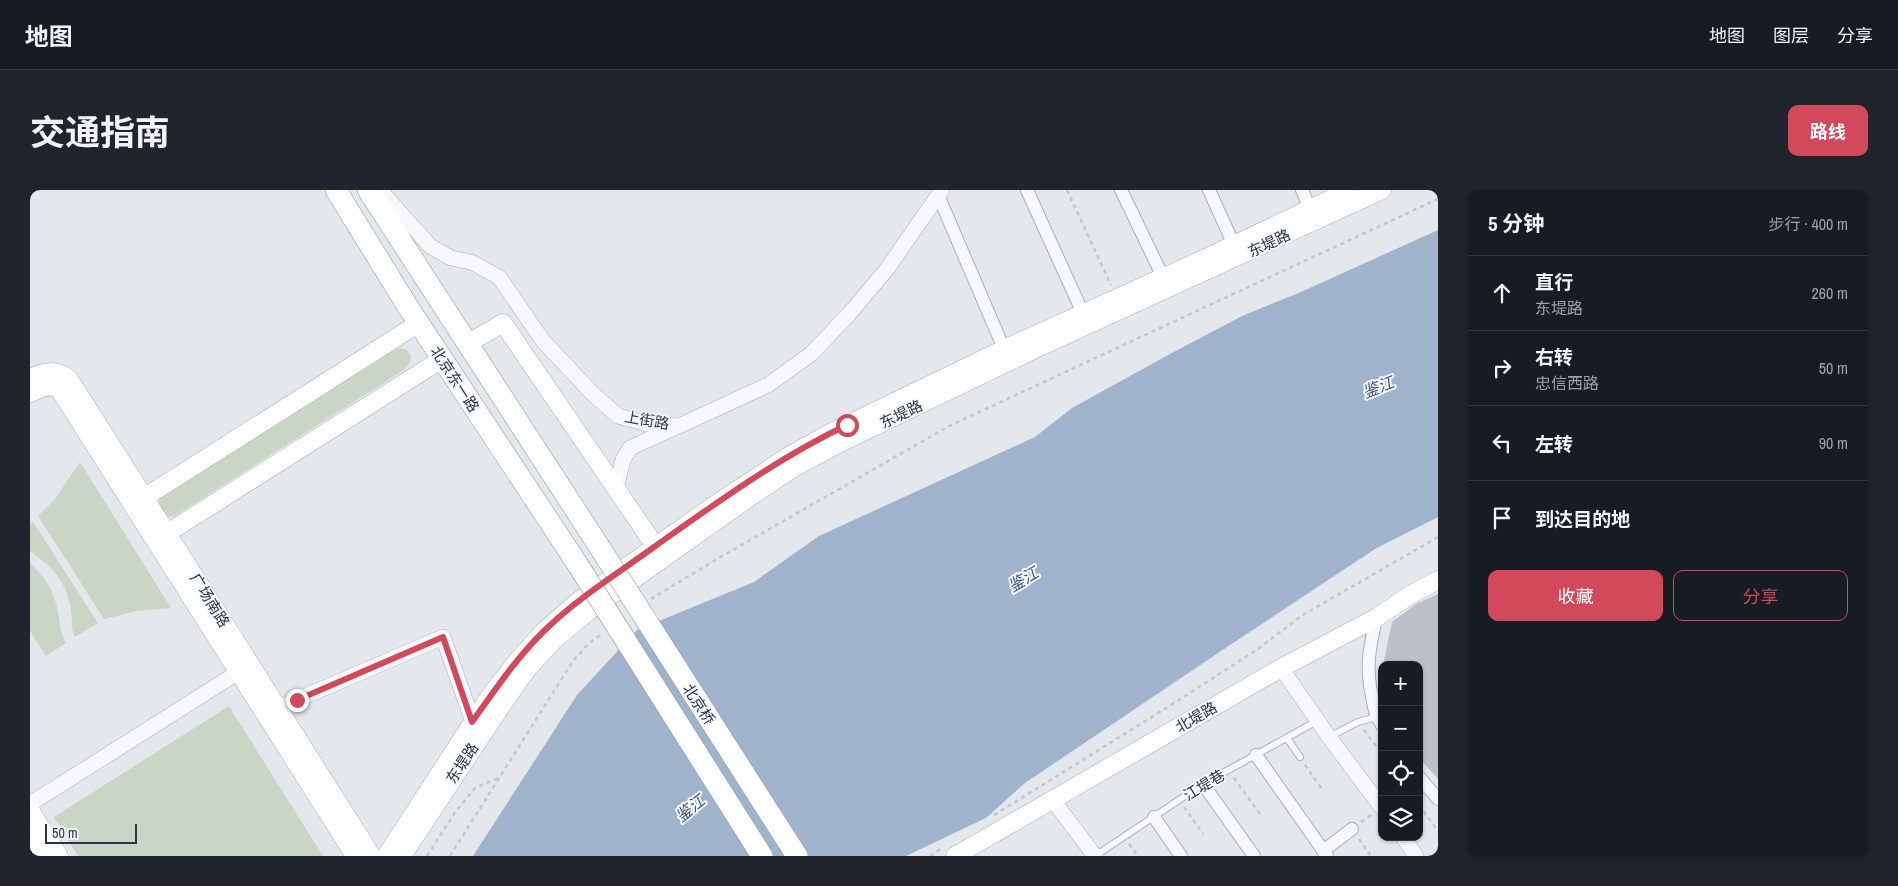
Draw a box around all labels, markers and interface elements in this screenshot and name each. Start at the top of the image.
text: 地图 [25,20,73,52]
text: 地图 [1709,23,1745,48]
text: 图层 [1773,23,1809,48]
text: 分享 [1837,23,1873,48]
button: 路线 [1788,105,1868,156]
text: 交通指南 [30,109,170,156]
text: 5 分钟 [1488,209,1544,238]
text: 步行 · 400 m [1769,213,1848,235]
street label: 东堤路 [1244,224,1294,262]
text: 直行 [1535,269,1573,295]
icon: ahead [1488,279,1516,307]
text: 260 m [1812,282,1848,304]
text: 东堤路 [1535,297,1583,319]
street label: 北京东一路 [426,342,484,416]
text: 右转 [1535,344,1573,370]
icon: right [1488,354,1516,382]
text: 50 m [1819,357,1848,379]
water label: 鉴江 [1359,370,1399,403]
text: 忠信西路 [1535,372,1599,394]
street label: 东堤路 [876,395,926,433]
street label: 上街路 [623,406,671,434]
route start [836,414,859,437]
icon: left [1488,429,1516,457]
text: 左转 [1535,431,1573,457]
text: 90 m [1819,432,1848,454]
icon: arrive [1488,504,1516,532]
text: 到达目的地 [1535,506,1630,532]
water label: 鉴江 [1004,560,1044,597]
street label: 广场南路 [185,569,235,631]
button: 收藏 [1488,570,1663,621]
button: 分享 [1673,570,1848,621]
map controls [1378,661,1423,841]
button: + [1378,661,1423,706]
street label: 北京桥 [678,679,720,729]
route end [286,689,309,712]
street label: 北堤路 [1171,697,1221,737]
button: − [1378,706,1423,751]
street label: 东堤路 [441,738,483,788]
button: locate [1378,751,1423,796]
street label: 江堤巷 [1179,764,1229,806]
water label: 鉴江 [671,788,711,827]
button: layers [1378,796,1423,841]
scale bar [45,821,138,844]
text: 50 m [52,824,78,842]

